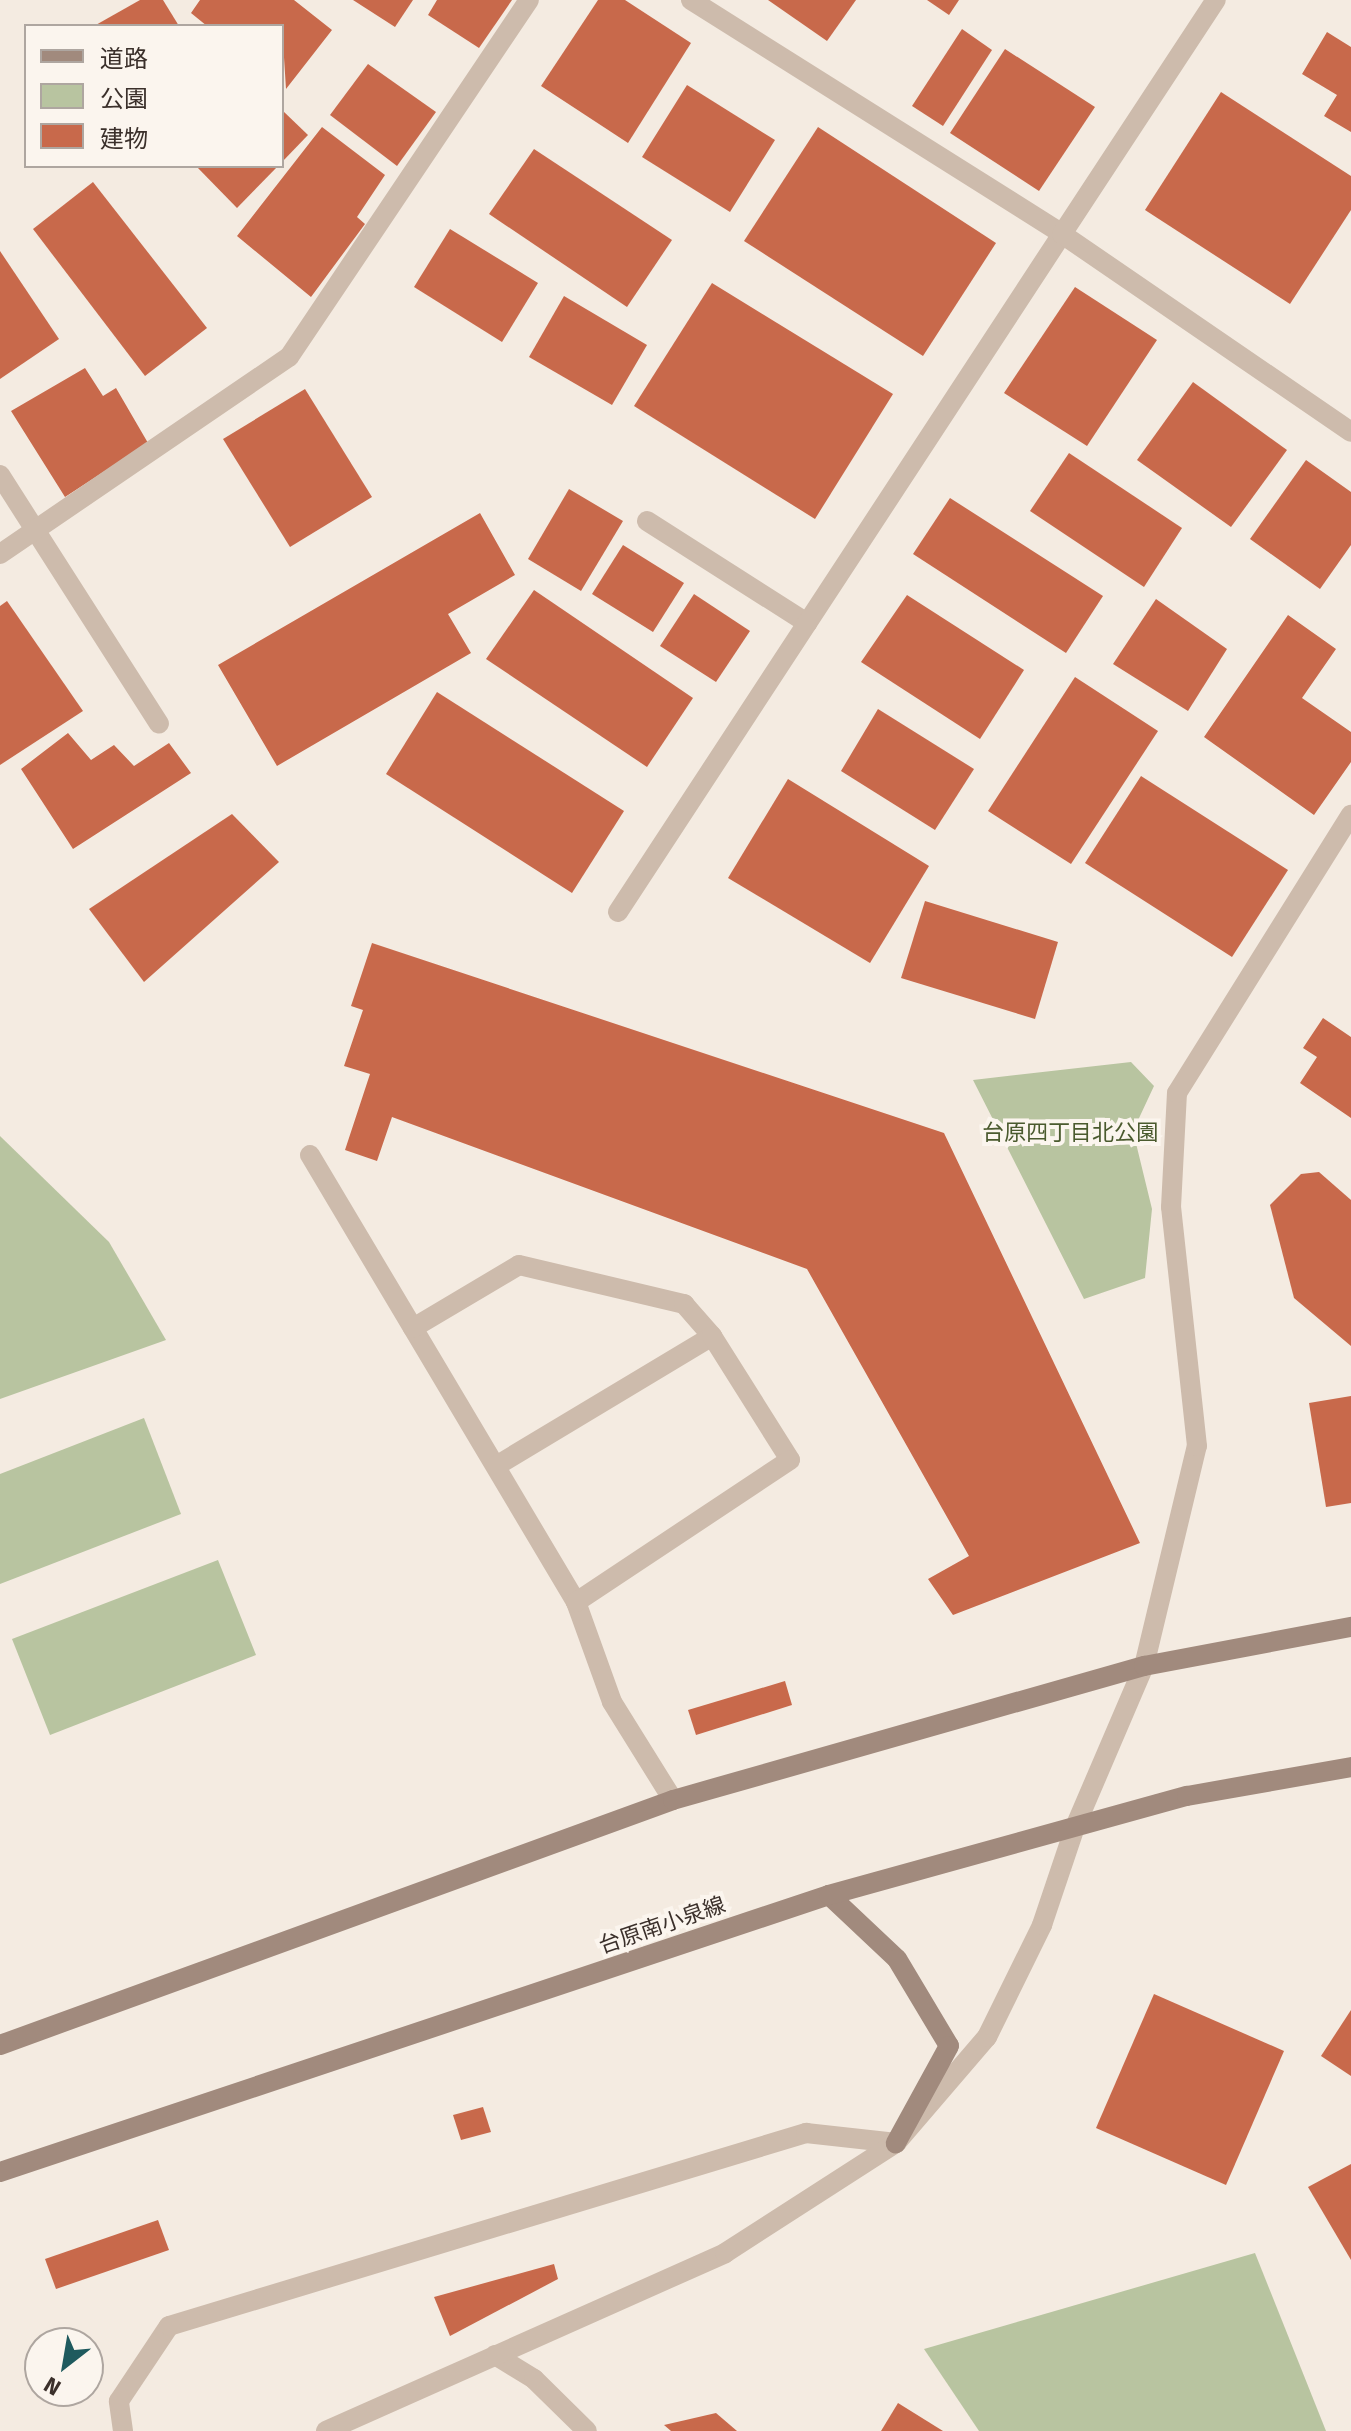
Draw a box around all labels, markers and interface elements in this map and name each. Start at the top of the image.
legend [24,24,284,168]
text: 道路 [100,45,148,73]
text: 公園 [100,85,148,113]
text: 建物 [100,125,148,153]
park label: 台原四丁目北公園 [982,1120,1158,1146]
street label: 台原南小泉線 [595,1891,729,1959]
north arrow [24,2327,104,2407]
text: N [39,2371,66,2402]

